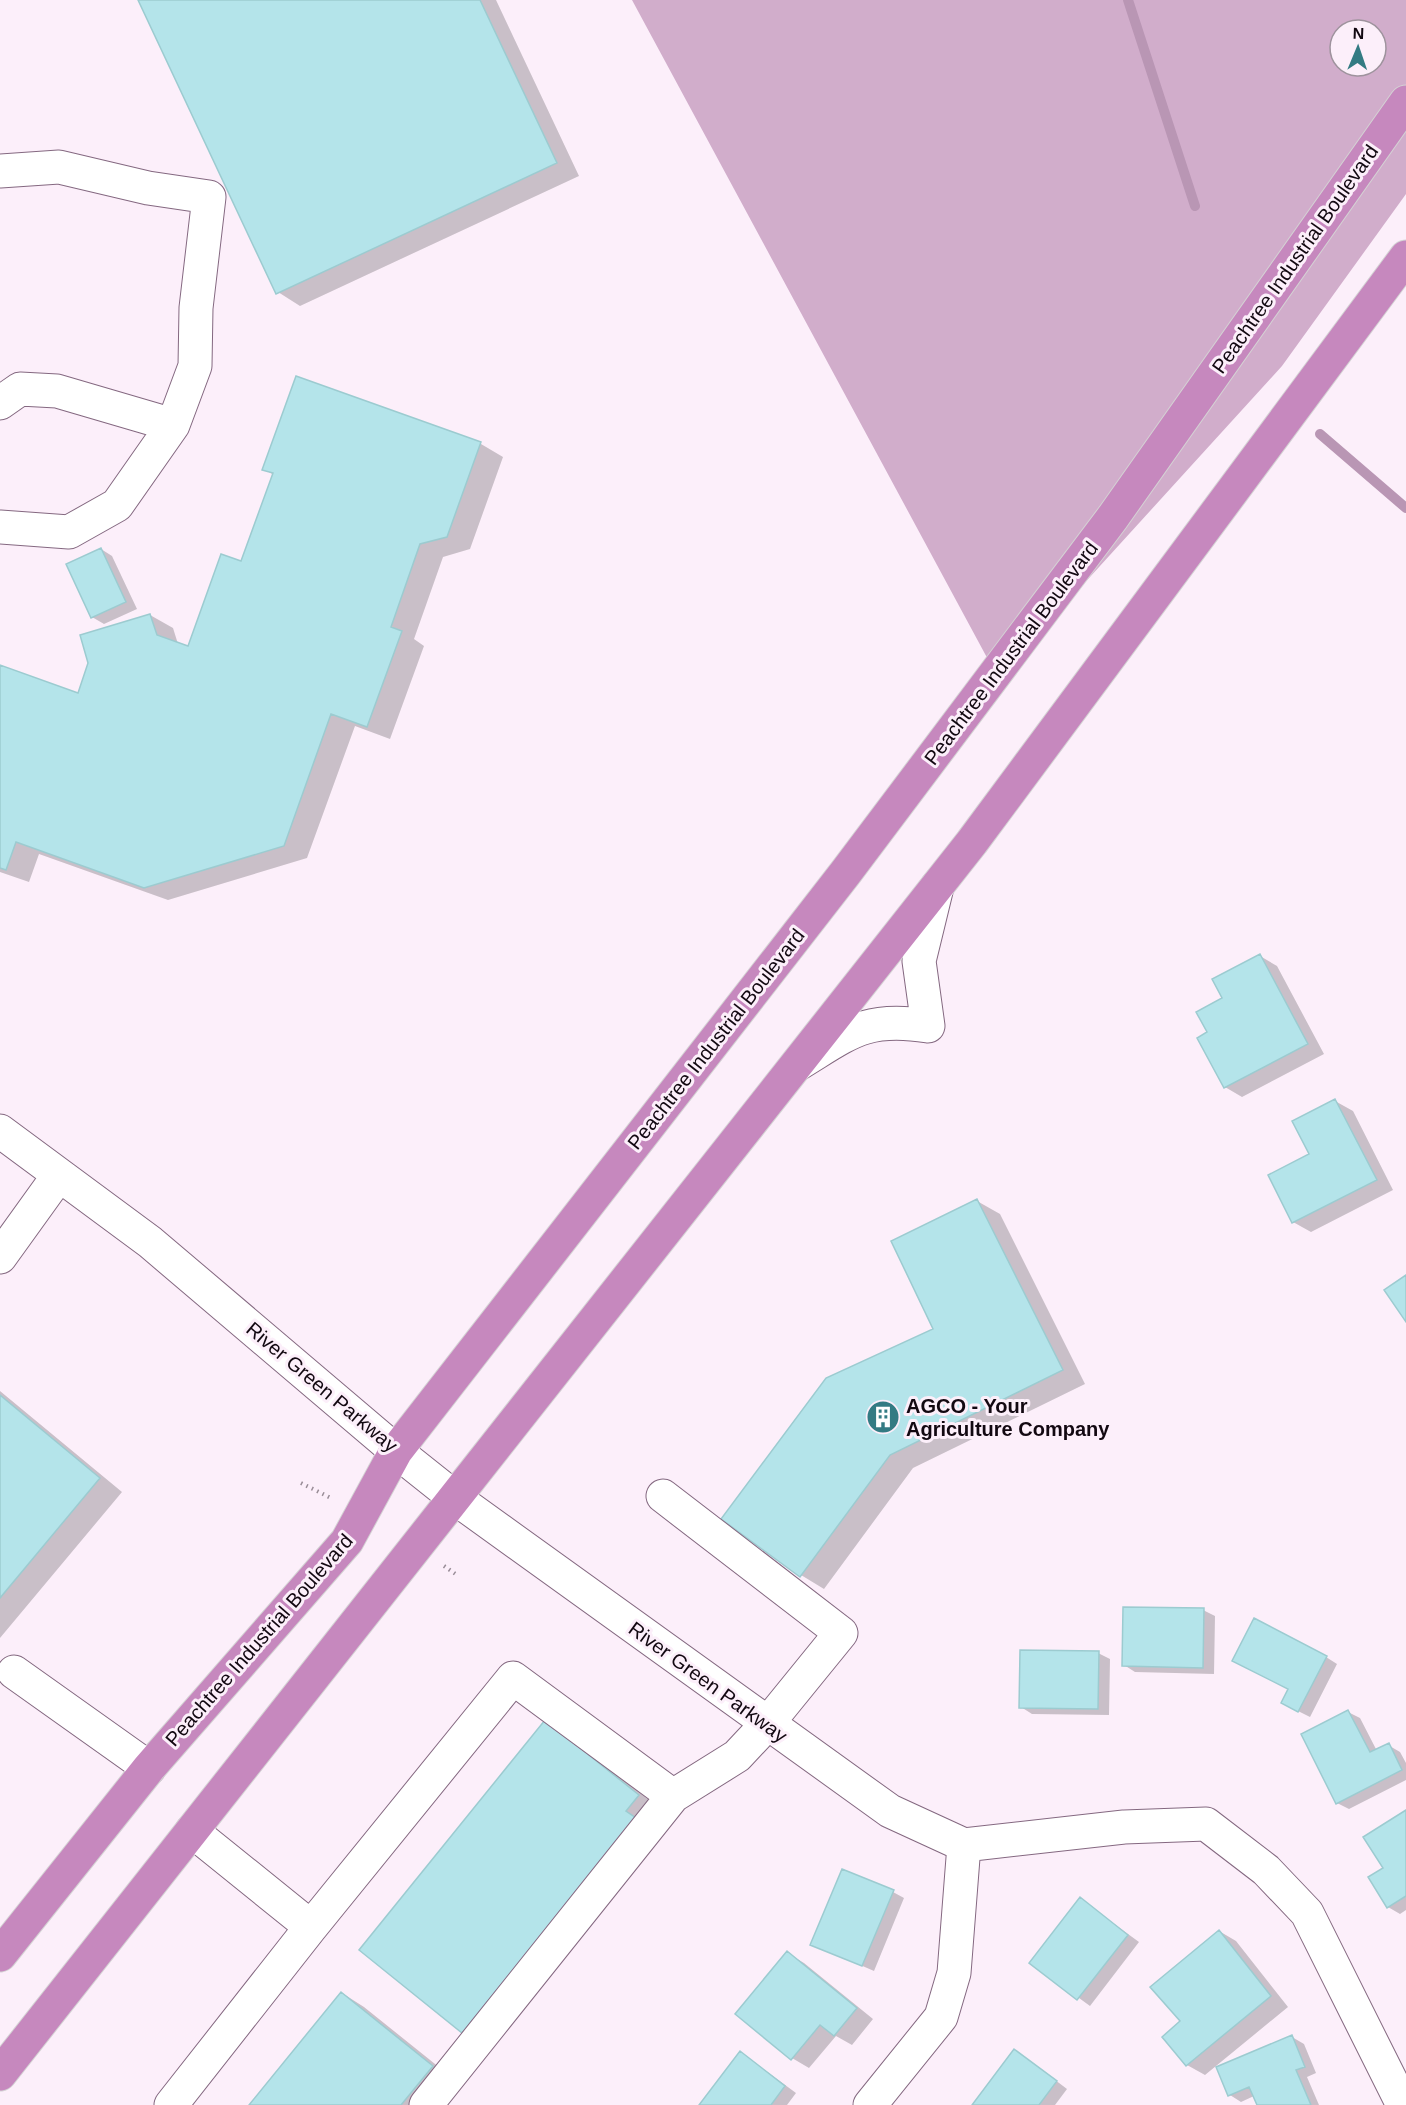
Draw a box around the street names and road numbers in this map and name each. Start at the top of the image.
street label: Peachtree Industrial Boulevard [1208,141,1382,377]
street label: Peachtree Industrial Boulevard [920,537,1102,769]
street label: Peachtree Industrial Boulevard [623,924,809,1154]
street label: River Green Parkway [242,1317,402,1457]
street label: Peachtree Industrial Boulevard [161,1530,357,1750]
street label: River Green Parkway [625,1617,791,1747]

